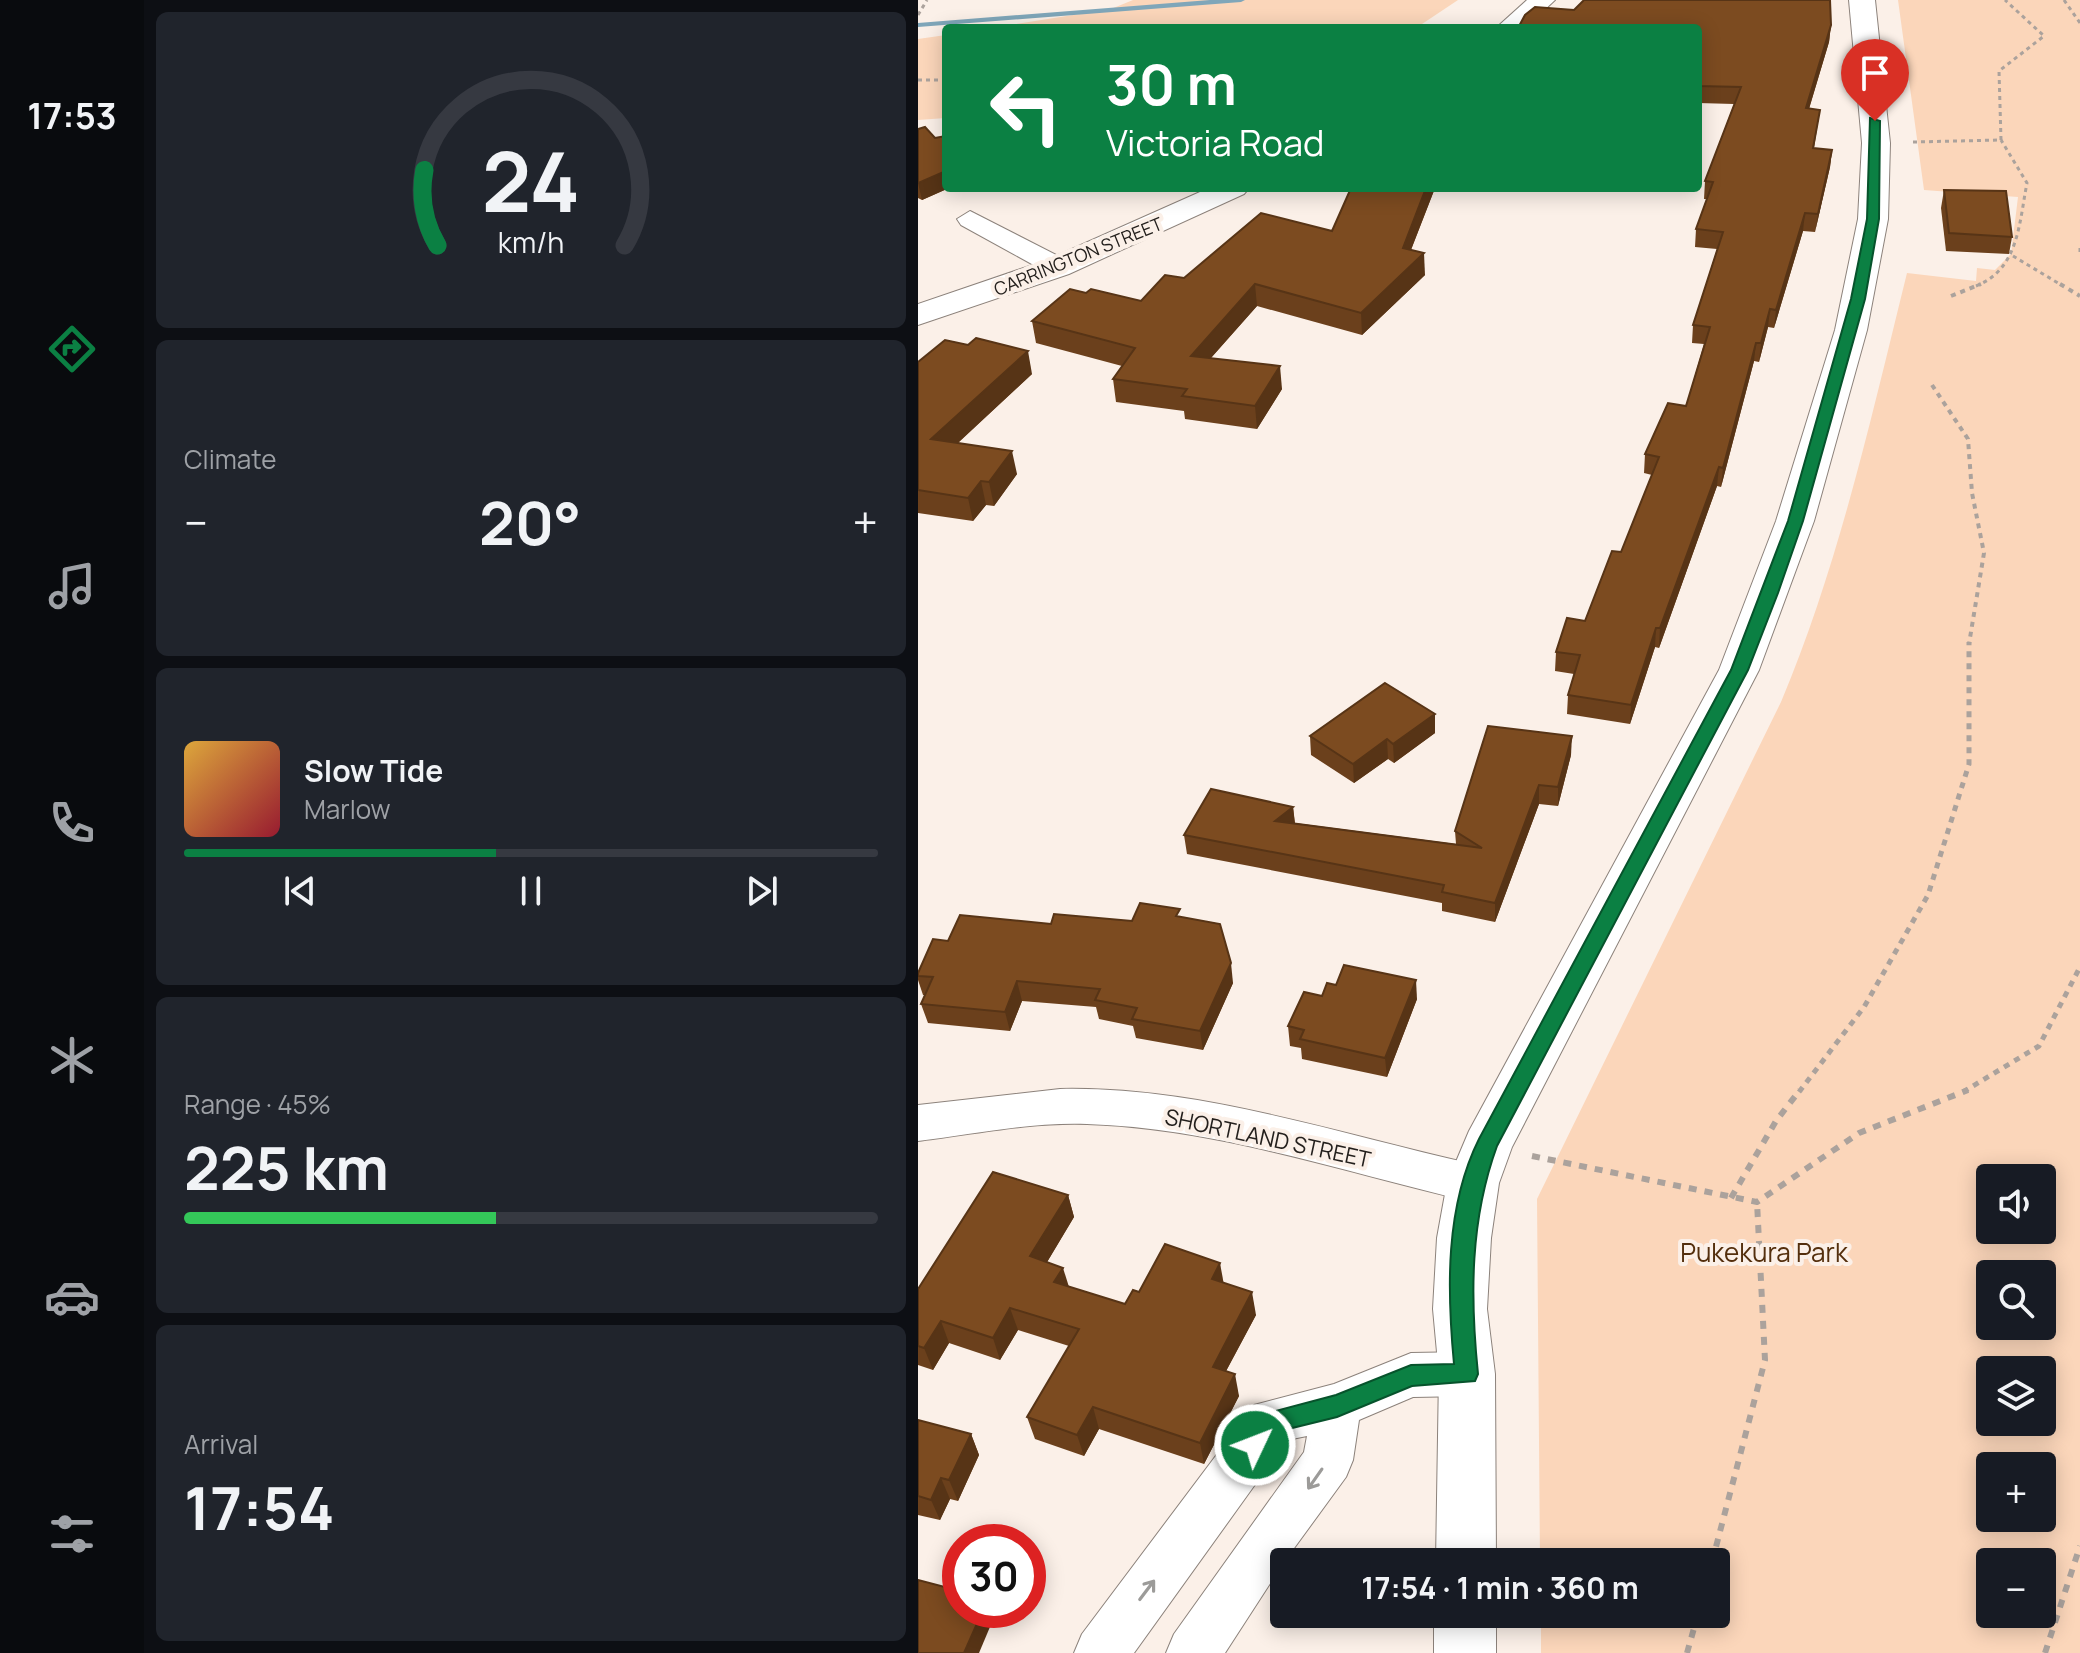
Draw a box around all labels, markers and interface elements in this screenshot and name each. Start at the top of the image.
pin [1841,39,1909,121]
text: 30 m [1106,45,1237,122]
icon: arrive [1853,51,1897,95]
icon: left [974,56,1078,160]
text: 17:53 [27,91,117,140]
text: Victoria Road [1106,118,1324,167]
text: 24 [482,123,580,237]
street label: CARRINGTON STREET [990,211,1166,301]
text: km/h [498,223,564,262]
icon: directions [44,321,100,377]
text: Climate [184,441,276,477]
text: 20° [479,481,581,563]
text: − [184,492,208,552]
text: + [853,492,878,552]
icon: music [44,558,100,614]
text: Slow Tide [304,750,443,791]
text: Marlow [304,791,391,827]
icon: phone [44,795,100,851]
icon: previous [278,869,322,913]
icon: pause [509,869,553,913]
icon: next [740,869,784,913]
icon: climate [44,1032,100,1088]
text: Range · 45% [184,1086,331,1122]
street label: SHORTLAND STREET [1162,1102,1374,1174]
text: 225 km [184,1126,389,1208]
map controls [1976,1164,2056,1628]
button: sound [1976,1164,2056,1244]
park label: Pukekura Park [1680,1234,1849,1270]
button: search [1976,1260,2056,1340]
icon: car [44,1269,100,1325]
button: layers [1976,1356,2056,1436]
position arrow [1213,1403,1297,1487]
text: Arrival [184,1426,258,1462]
button: + [1976,1452,2056,1532]
text: 17:54 [184,1466,335,1548]
one-way arrow [1307,1467,1323,1489]
icon: filters [44,1506,100,1562]
speed limit sign: 30 [942,1524,1046,1628]
button: − [1976,1548,2056,1628]
text: 17:54 · 1 min · 360 m [1361,1567,1639,1608]
one-way arrow [1139,1580,1156,1602]

